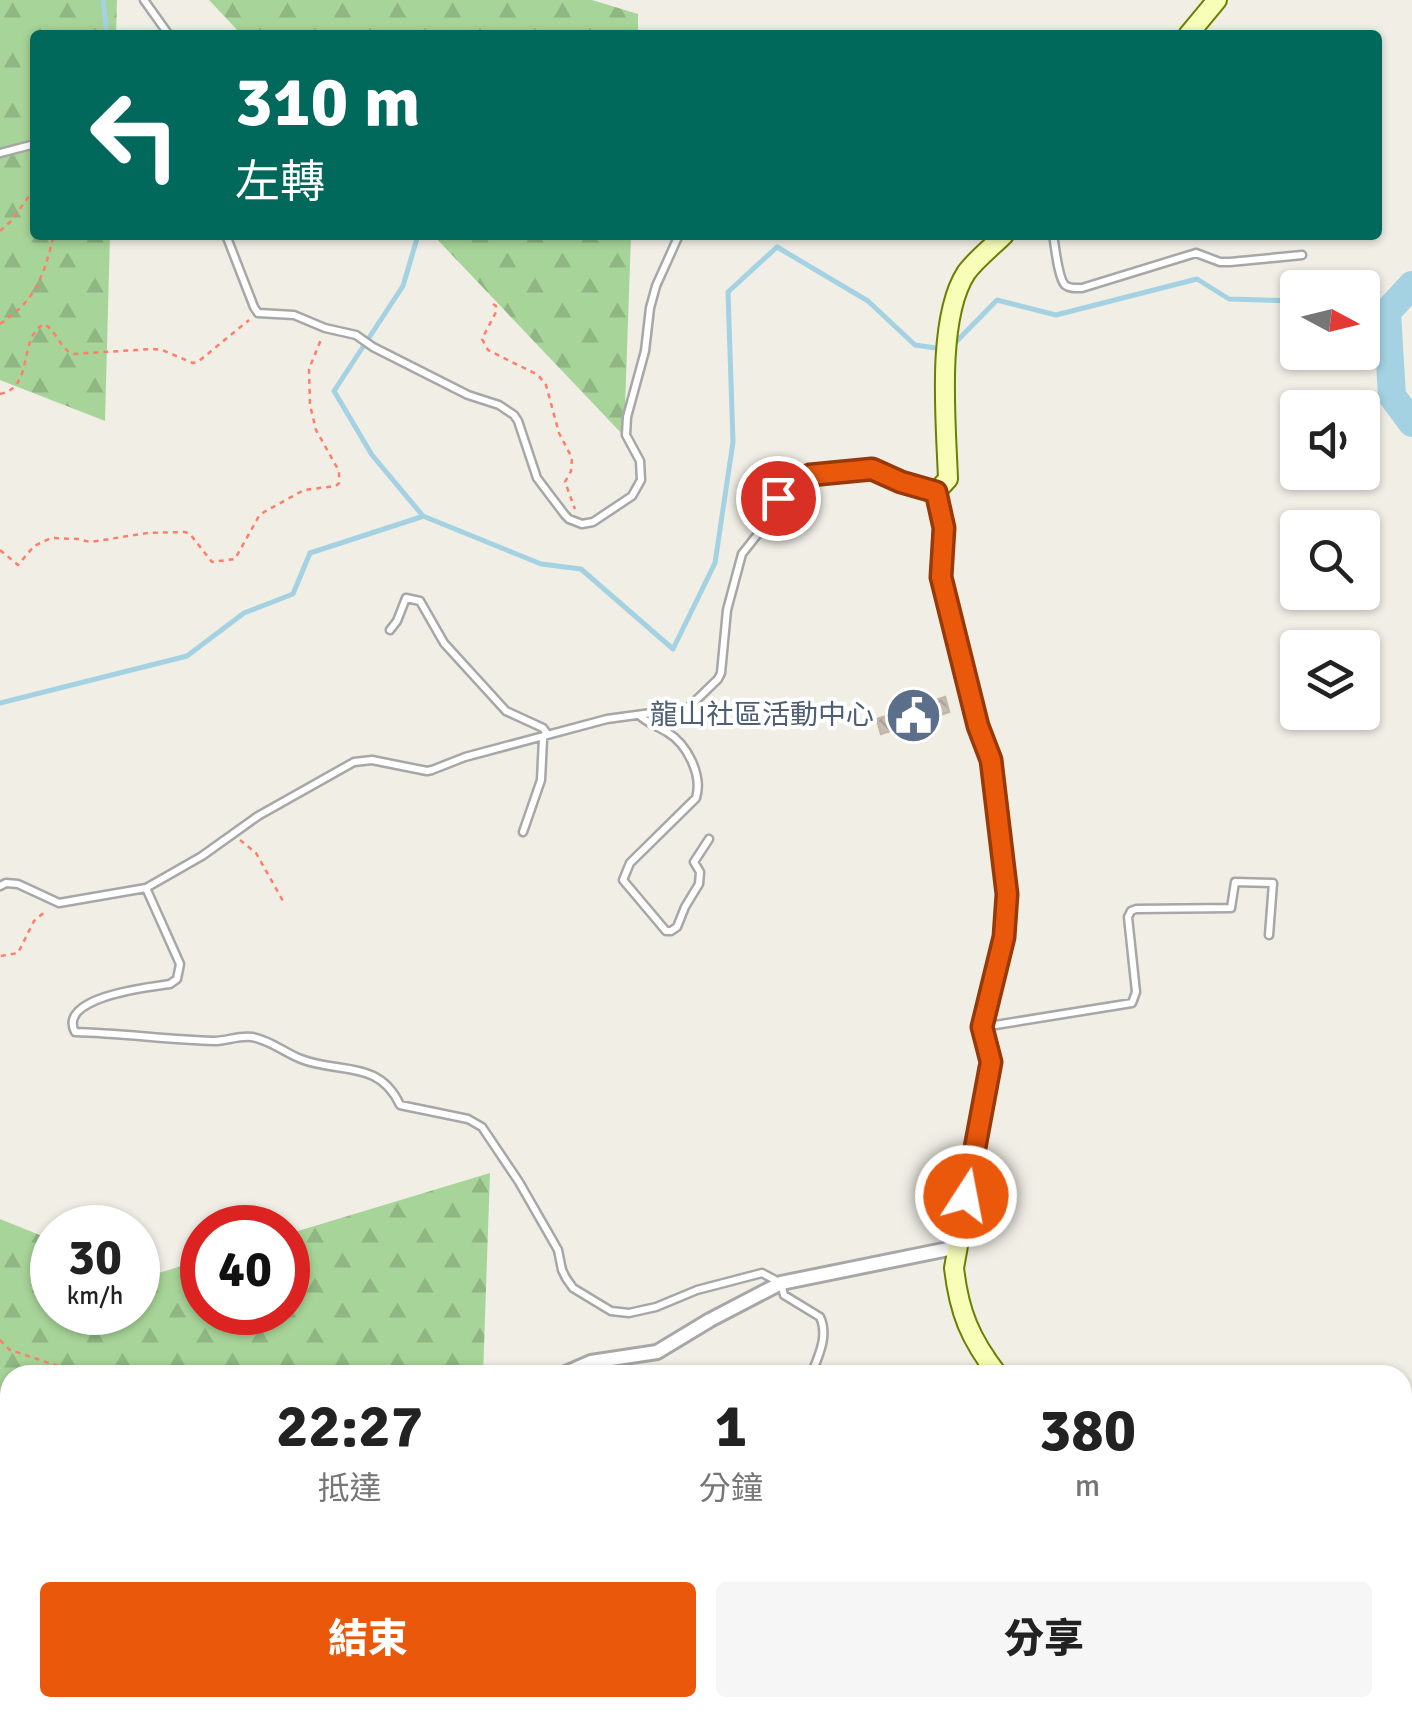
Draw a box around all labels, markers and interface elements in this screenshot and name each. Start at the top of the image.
text: 310 m [235,59,420,145]
icon: left [70,70,200,200]
text: 左轉 [235,155,325,210]
north arrow [1280,270,1380,370]
map controls [1280,270,1380,730]
button: sound [1280,390,1380,490]
pin [736,456,821,541]
icon: arrive [751,471,806,526]
button: search [1280,510,1380,610]
button: layers [1280,630,1380,730]
public building icon: 龍山社區活動中心 [883,685,943,745]
place label: 龍山社區活動中心 [650,698,874,732]
position arrow [914,1144,1018,1248]
speed limit sign: 40 [180,1205,310,1335]
text: 30 [68,1227,122,1289]
text: km/h [67,1280,123,1311]
text: 22:27 [276,1390,423,1464]
text: 1 [715,1390,747,1464]
text: 380 [1039,1394,1136,1468]
text: m [1075,1466,1100,1505]
text: 抵達 [318,1469,382,1508]
text: 分鐘 [699,1469,763,1508]
button: 結束 [40,1582,696,1697]
button: 分享 [716,1582,1372,1697]

